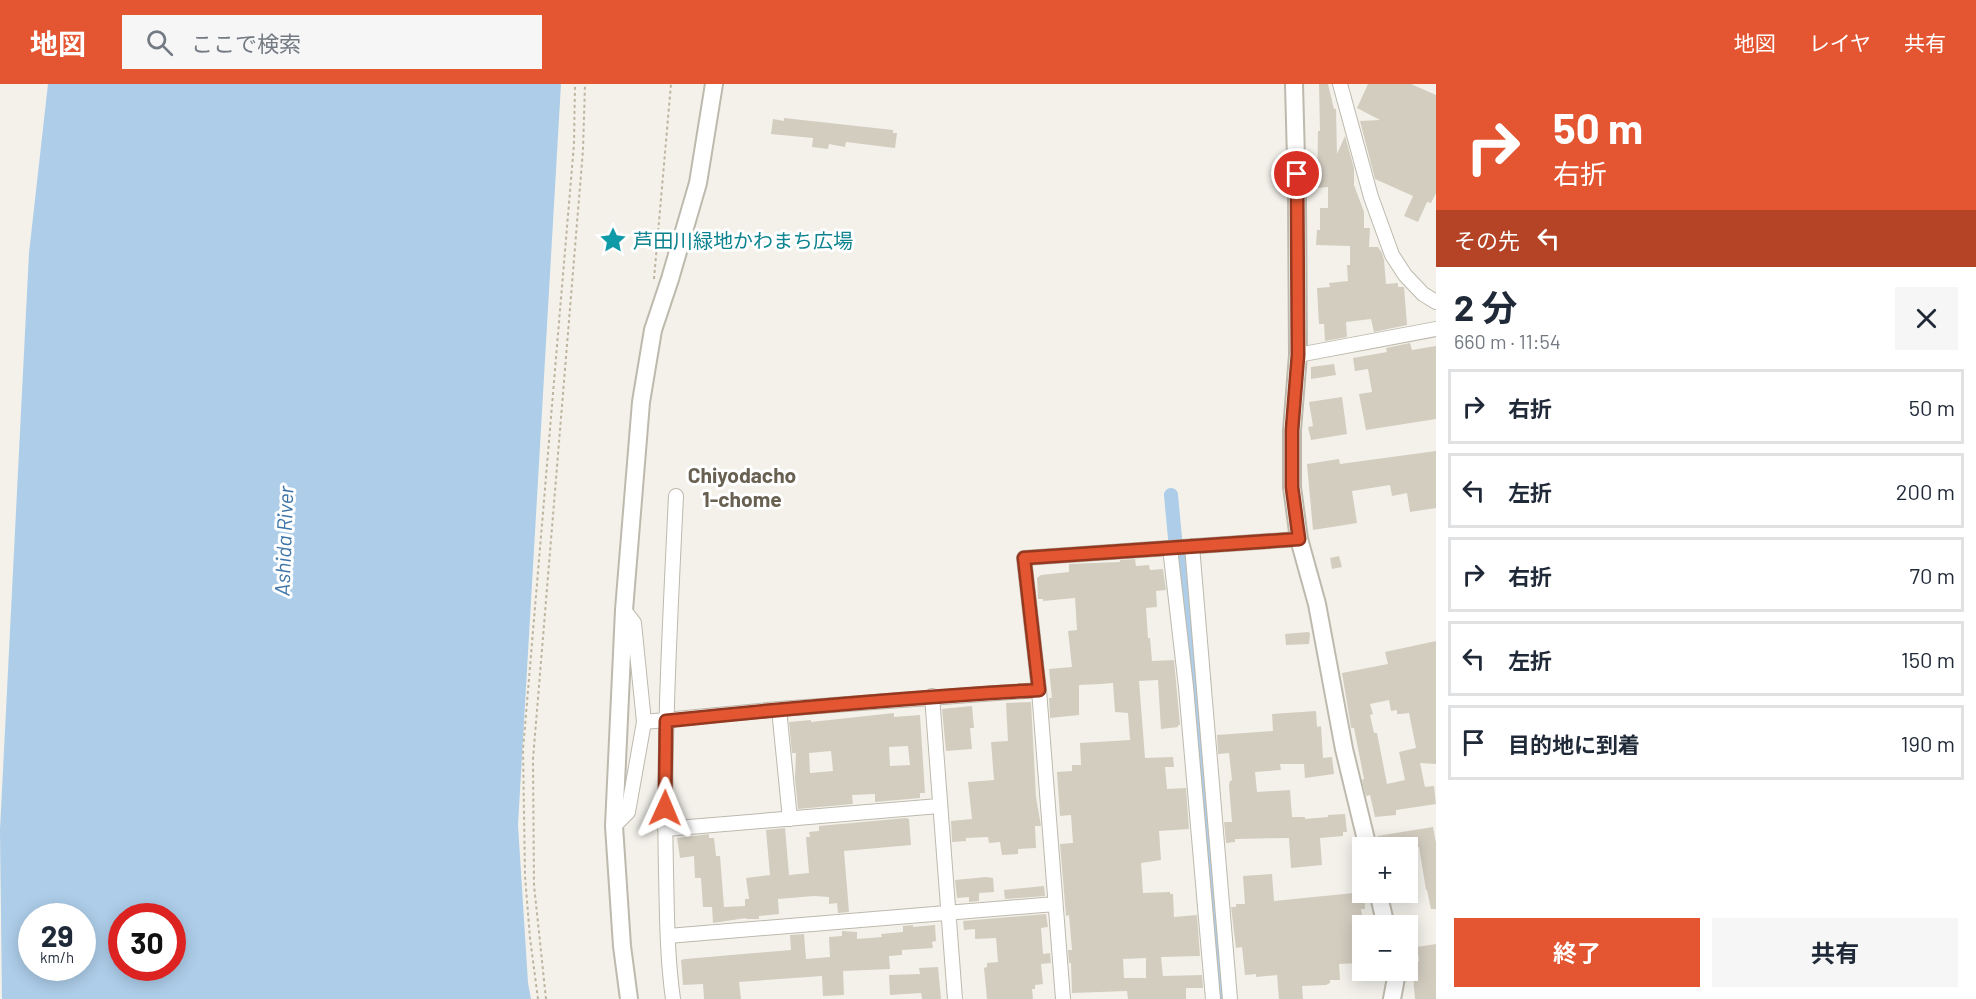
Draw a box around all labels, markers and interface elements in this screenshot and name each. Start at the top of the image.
search box [122,15,542,69]
text: 地図 [30,26,86,60]
icon: search [143,26,176,59]
text: ここで検索 [191,30,301,56]
text: 地図 [1734,30,1776,55]
text: レイヤ [1809,30,1871,55]
text: 共有 [1904,30,1946,55]
text: 50 m [1553,102,1643,152]
icon: right [1454,108,1532,186]
pin [1271,148,1322,199]
icon: arrive [1280,157,1313,190]
text: 右折 [1553,157,1607,189]
icon: left [1532,222,1565,255]
place icon: 芦田川緑地かわまち広場 [598,225,628,255]
text: その先 [1454,227,1520,253]
place label: 芦田川緑地かわまち広場 [633,228,853,252]
text: 2 分 [1454,285,1517,328]
button: close [1895,287,1958,350]
text: 660 m · 11:54 [1454,329,1561,353]
icon: right [1457,390,1490,423]
text: 50 m [1909,394,1955,420]
text: 右折 [1508,395,1552,421]
district label: Chiyodacho 1-chome [688,462,796,511]
icon: left [1457,474,1490,507]
text: 200 m [1896,478,1955,504]
text: 左折 [1508,479,1552,505]
water label: Ashida River [269,485,297,596]
icon: right [1457,558,1490,591]
text: 70 m [1910,562,1955,588]
text: 右折 [1508,563,1552,589]
icon: left [1457,642,1490,675]
text: 150 m [1901,646,1955,672]
text: 左折 [1508,647,1552,673]
icon: arrive [1457,726,1490,759]
text: 190 m [1901,730,1955,756]
text: 目的地に到着 [1508,731,1640,757]
position arrow [633,776,697,840]
map controls [1352,837,1418,981]
button: + [1352,837,1418,903]
speed limit sign: 30 [108,903,186,981]
button: − [1352,915,1418,981]
text: 29 [41,917,73,953]
button: 終了 [1454,918,1700,987]
button: 共有 [1712,918,1958,987]
text: km/h [40,948,74,966]

